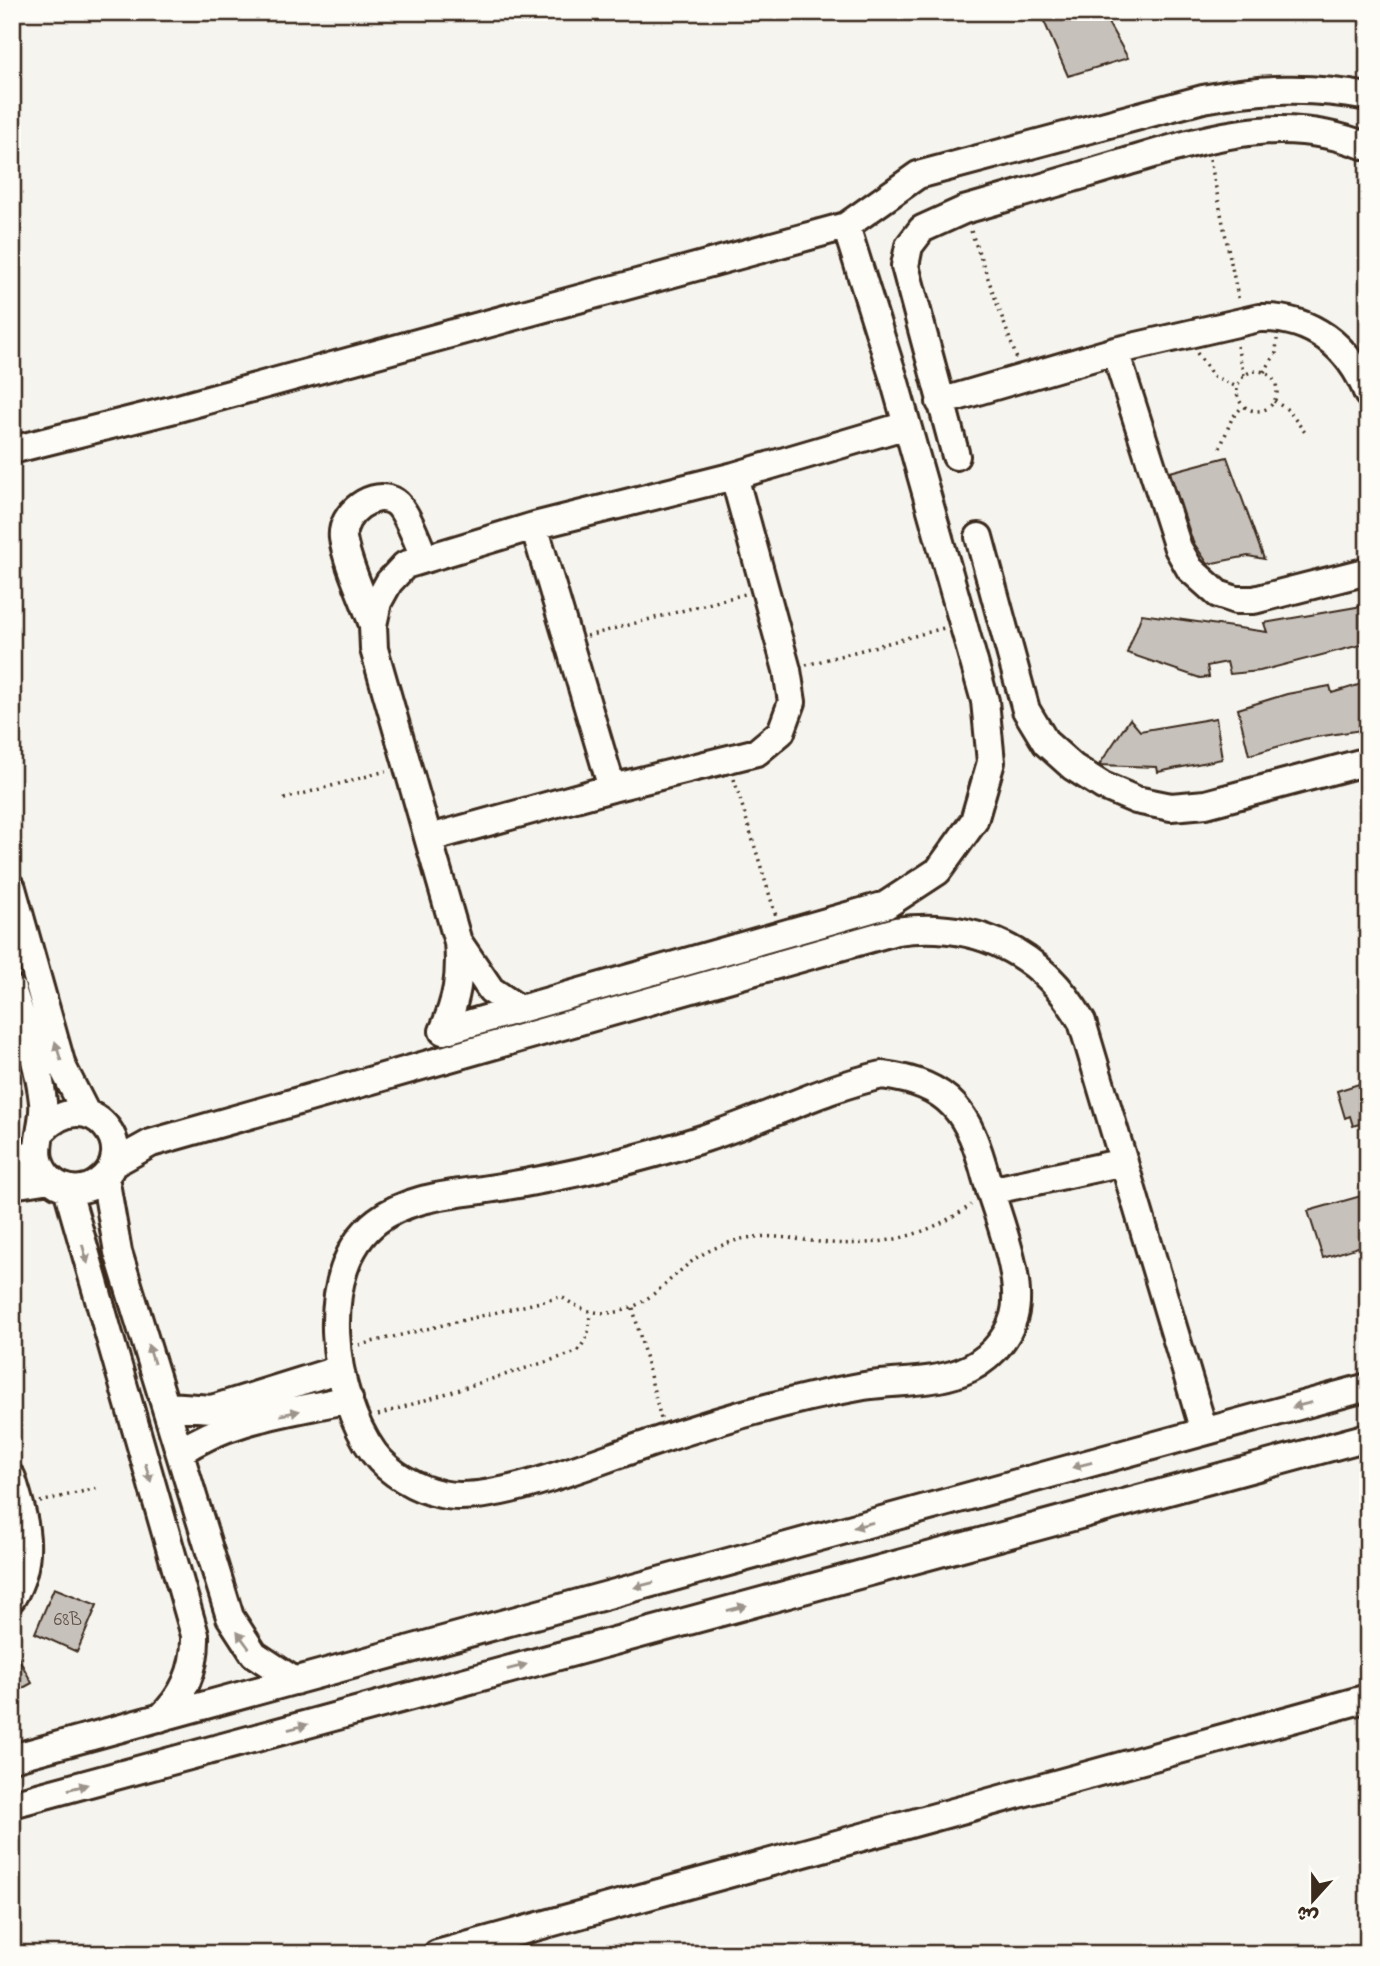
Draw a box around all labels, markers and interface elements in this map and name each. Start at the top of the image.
one-way arrow [52,1040,62,1061]
one-way arrow [81,1244,91,1265]
one-way arrow [145,1343,155,1364]
one-way arrow [1291,1400,1312,1410]
one-way arrow [279,1407,301,1418]
one-way arrow [1072,1460,1093,1470]
one-way arrow [144,1462,154,1483]
one-way arrow [852,1520,874,1531]
one-way arrow [633,1581,654,1591]
one-way arrow [726,1602,748,1613]
house number: 68B [54,1607,82,1634]
one-way arrow [236,1630,250,1649]
one-way arrow [507,1662,528,1672]
one-way arrow [287,1721,309,1732]
one-way arrow [68,1781,89,1791]
north arrow [1278,1864,1348,1934]
text: ش [1293,1897,1322,1930]

